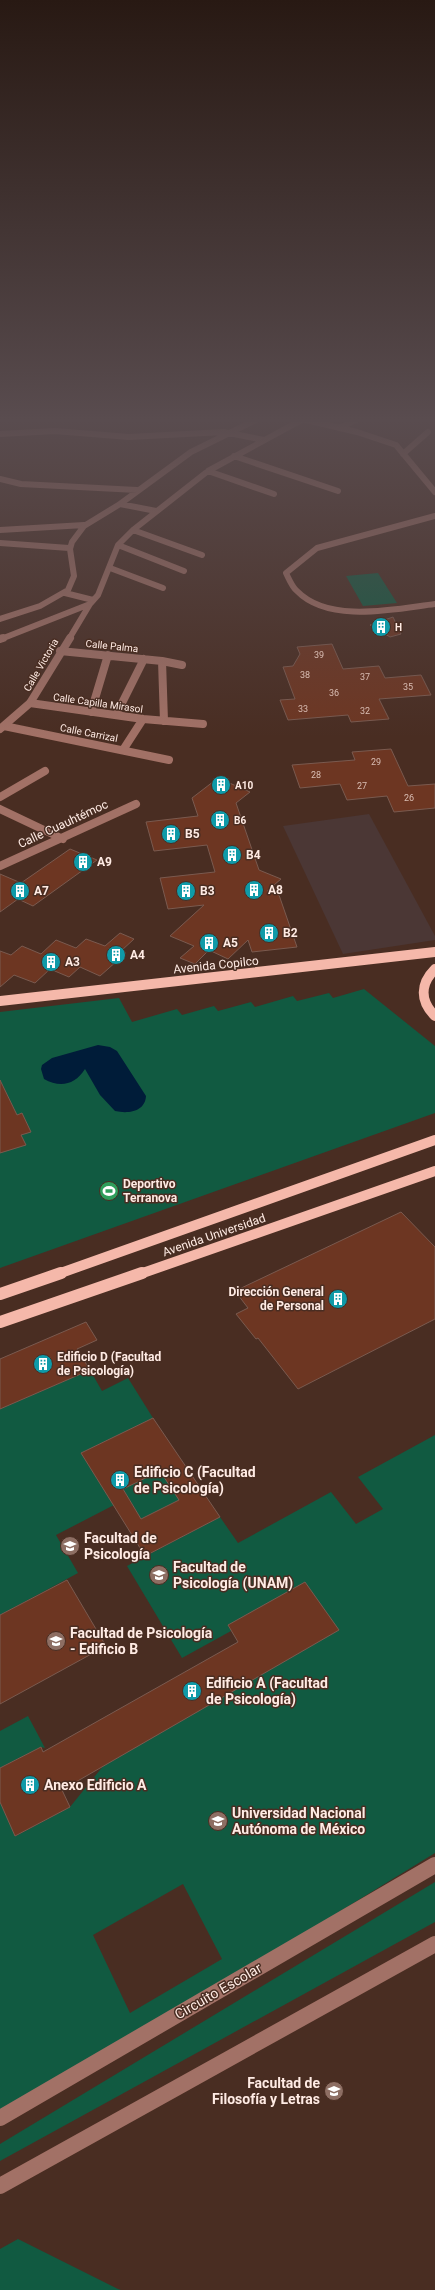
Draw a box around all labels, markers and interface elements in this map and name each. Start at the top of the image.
building icon: H [370,616,392,638]
place label: H [395,622,402,633]
street label: Calle Victoria [22,637,60,693]
street label: Calle Palma [85,638,139,654]
house number: 39 [314,650,324,660]
house number: 38 [300,670,310,680]
house number: 37 [360,672,370,682]
house number: 35 [403,682,413,692]
house number: 36 [329,688,339,698]
street label: Calle Capilla Mirasol [52,691,144,715]
house number: 33 [298,704,308,714]
house number: 32 [360,706,370,716]
street label: Calle Carrizal [59,722,119,744]
house number: 29 [371,757,381,767]
house number: 28 [311,770,321,780]
building icon: A10 [210,774,232,796]
place label: A10 [235,780,253,791]
house number: 27 [357,781,367,791]
house number: 26 [404,793,414,803]
street label: Calle Cuauhtémoc [16,797,110,851]
building icon: B6 [209,809,231,831]
place label: B6 [234,815,246,826]
building icon: B5 [160,823,182,845]
place label: B5 [185,827,200,841]
building icon: B4 [221,844,243,866]
place label: B4 [246,848,261,862]
building icon: A9 [72,851,94,873]
place label: A9 [97,855,112,869]
building icon: A8 [243,879,265,901]
building icon: A7 [9,880,31,902]
building icon: B3 [175,880,197,902]
place label: A8 [268,883,283,897]
place label: A7 [34,884,49,898]
place label: B3 [200,884,215,898]
building icon: B2 [258,922,280,944]
place label: B2 [283,926,298,940]
building icon: A5 [198,932,220,954]
place label: A5 [223,936,238,950]
building icon: A4 [105,944,127,966]
place label: A4 [130,948,145,962]
building icon: A3 [40,951,62,973]
street label: Avenida Copilco [173,954,260,976]
place label: A3 [65,955,80,969]
place label: Deportivo Terranova [123,1177,178,1205]
sports icon: Deportivo Terranova [98,1180,120,1202]
street label: Avenida Universidad [161,1211,267,1259]
place label: Dirección General de Personal [228,1285,324,1313]
building icon: Dirección General de Personal [327,1288,349,1310]
place label: Edificio D (Facultad de Psicología) [57,1350,161,1378]
building icon: Edificio D (Facultad de Psicología) [32,1353,54,1375]
place label: Edificio C (Facultad de Psicología) [134,1464,256,1497]
building icon: Edificio C (Facultad de Psicología) [109,1469,131,1491]
place label: Facultad de Psicología [84,1530,157,1562]
school or university icon: Facultad de Psicología [59,1535,81,1557]
place label: Facultad de Psicología (UNAM) [173,1559,293,1592]
school or university icon: Facultad de Psicología (UNAM) [148,1564,170,1586]
place label: Facultad de Psicología - Edificio B [70,1625,213,1657]
school or university icon: Facultad de Psicología - Edificio B [45,1630,67,1652]
place label: Edificio A (Facultad de Psicología) [206,1675,328,1708]
building icon: Edificio A (Facultad de Psicología) [181,1680,203,1702]
building icon: Anexo Edificio A [19,1774,41,1796]
place label: Anexo Edificio A [44,1777,147,1793]
place label: Universidad Nacional Autónoma de México [232,1805,365,1837]
school or university icon: Universidad Nacional Autónoma de México [207,1810,229,1832]
street label: Circuito Escolar [172,1960,265,2022]
place label: Facultad de Filosofía y Letras [212,2075,320,2107]
school or university icon: Facultad de Filosofía y Letras [323,2080,345,2102]

